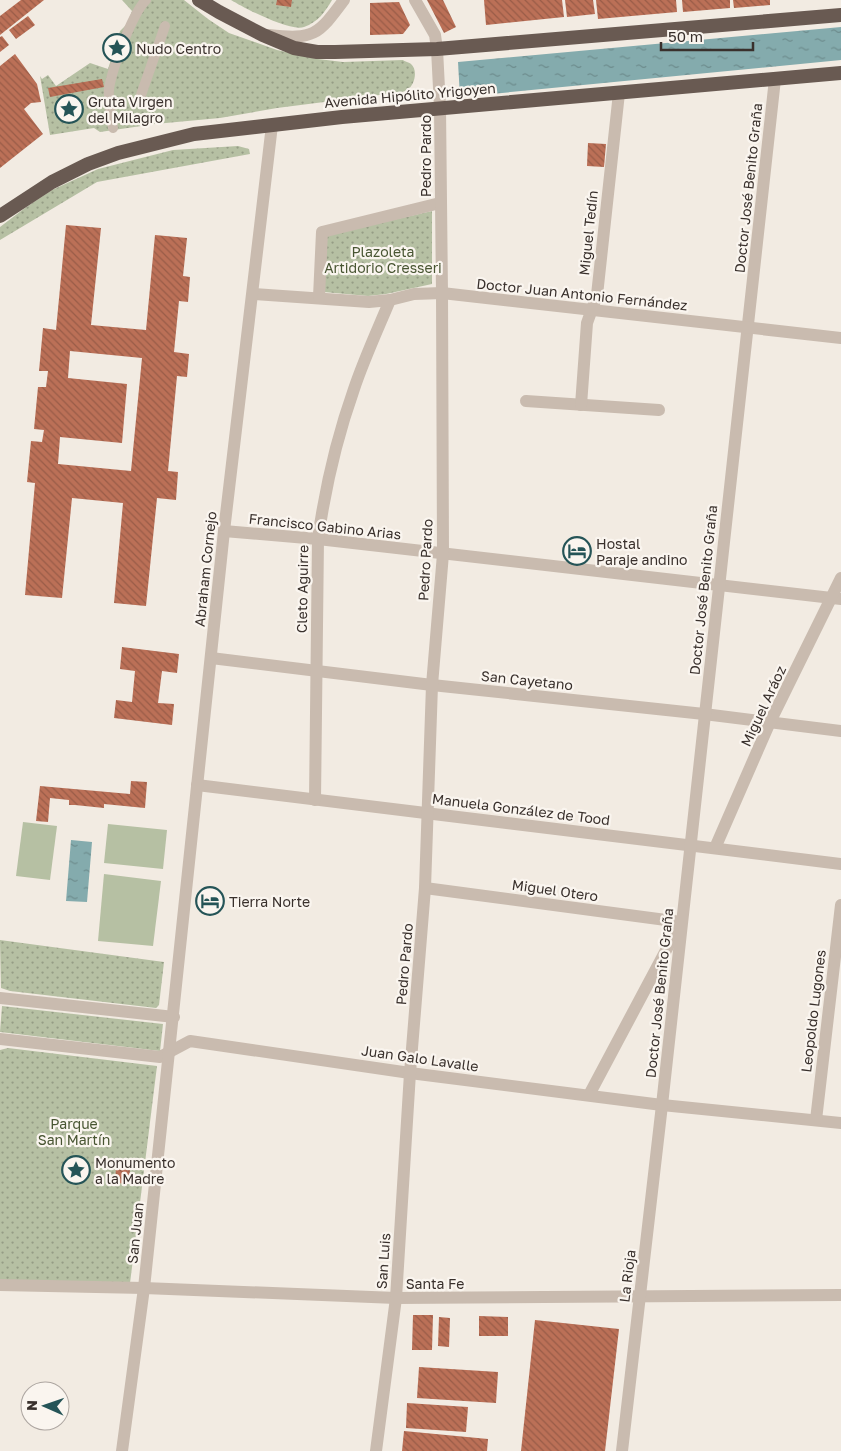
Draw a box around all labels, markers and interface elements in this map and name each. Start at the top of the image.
scale bar [661,20,754,52]
text: 50 m [668,27,703,45]
place icon: Nudo Centro [102,33,132,63]
place label: Nudo Centro [136,40,221,57]
street label: Avenida Hipólito Yrigoyen [324,79,496,111]
place label: Gruta Virgen del Milagro [88,93,173,126]
place icon: Gruta Virgen del Milagro [54,94,84,124]
street label: Doctor José Benito Graña [731,102,765,274]
street label: Pedro Pardo [417,115,434,197]
street label: Miguel Tedín [575,190,601,276]
park label: Plazoleta Artidorio Cresseri [324,243,442,276]
street label: Doctor Juan Antonio Fernández [476,274,688,314]
street label: Doctor José Benito Graña [686,504,720,676]
street label: Abraham Cornejo [190,510,220,628]
street label: Francisco Gabino Arias [248,510,402,542]
street label: Pedro Pardo [414,518,436,602]
place label: Hostal Paraje andino [596,535,687,568]
hotel icon: Hostal Paraje andino [562,536,592,566]
street label: Cleto Aguirre [293,545,311,633]
street label: Miguel Aráoz [737,663,789,749]
street label: San Cayetano [480,667,574,693]
street label: Manuela González de Tood [431,790,611,828]
street label: Miguel Otero [511,876,599,904]
hotel icon: Tierra Norte [195,886,225,916]
place label: Tierra Norte [229,893,310,910]
street label: Doctor José Benito Graña [642,907,676,1079]
street label: Pedro Pardo [392,922,416,1006]
street label: Leopoldo Lugones [797,949,829,1073]
street label: Juan Galo Lavalle [360,1041,480,1075]
park label: Parque San Martín [38,1115,110,1148]
place label: Monumento a la Madre [95,1154,176,1187]
place icon: Monumento a la Madre [61,1155,91,1185]
street label: San Juan [123,1201,147,1265]
street label: San Luis [373,1232,393,1290]
street label: La Rioja [615,1249,639,1303]
street label: Santa Fe [406,1275,464,1292]
north arrow [20,1381,70,1431]
text: N [23,1400,40,1411]

